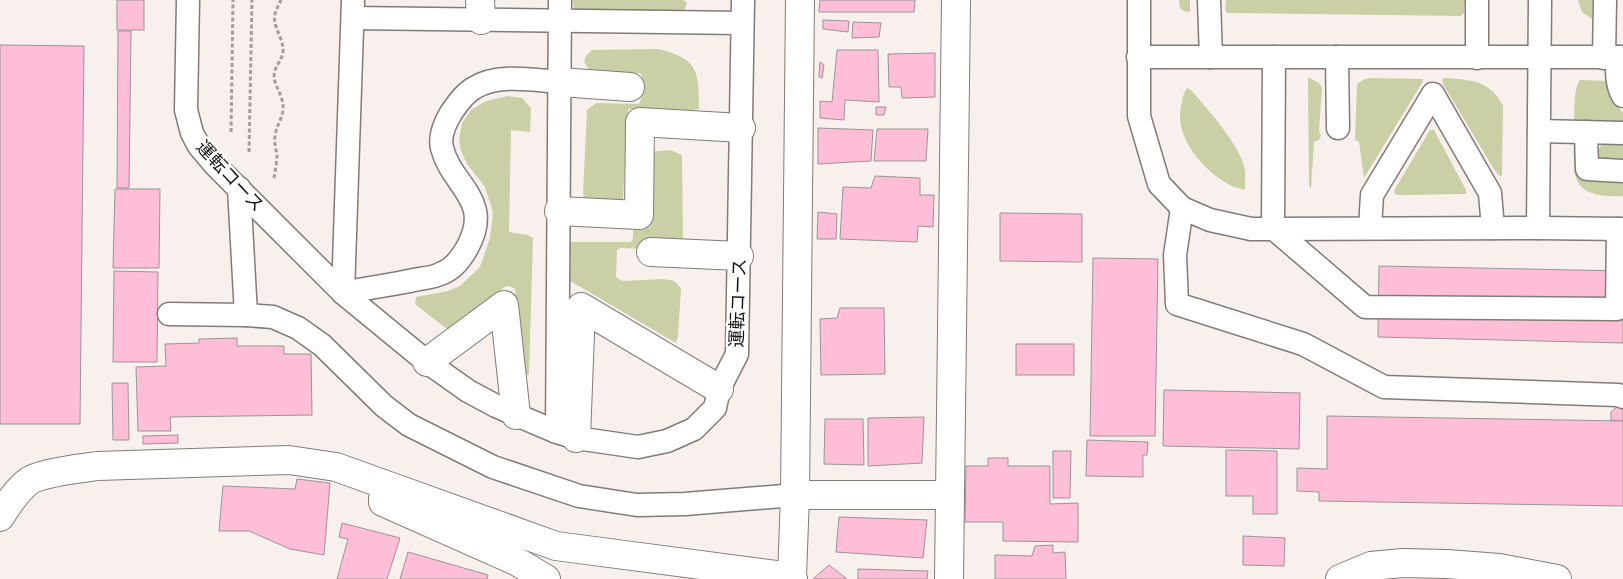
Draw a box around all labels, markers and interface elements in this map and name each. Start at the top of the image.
street label: 運転コース [192,136,268,215]
street label: 運転コース [725,258,750,348]

